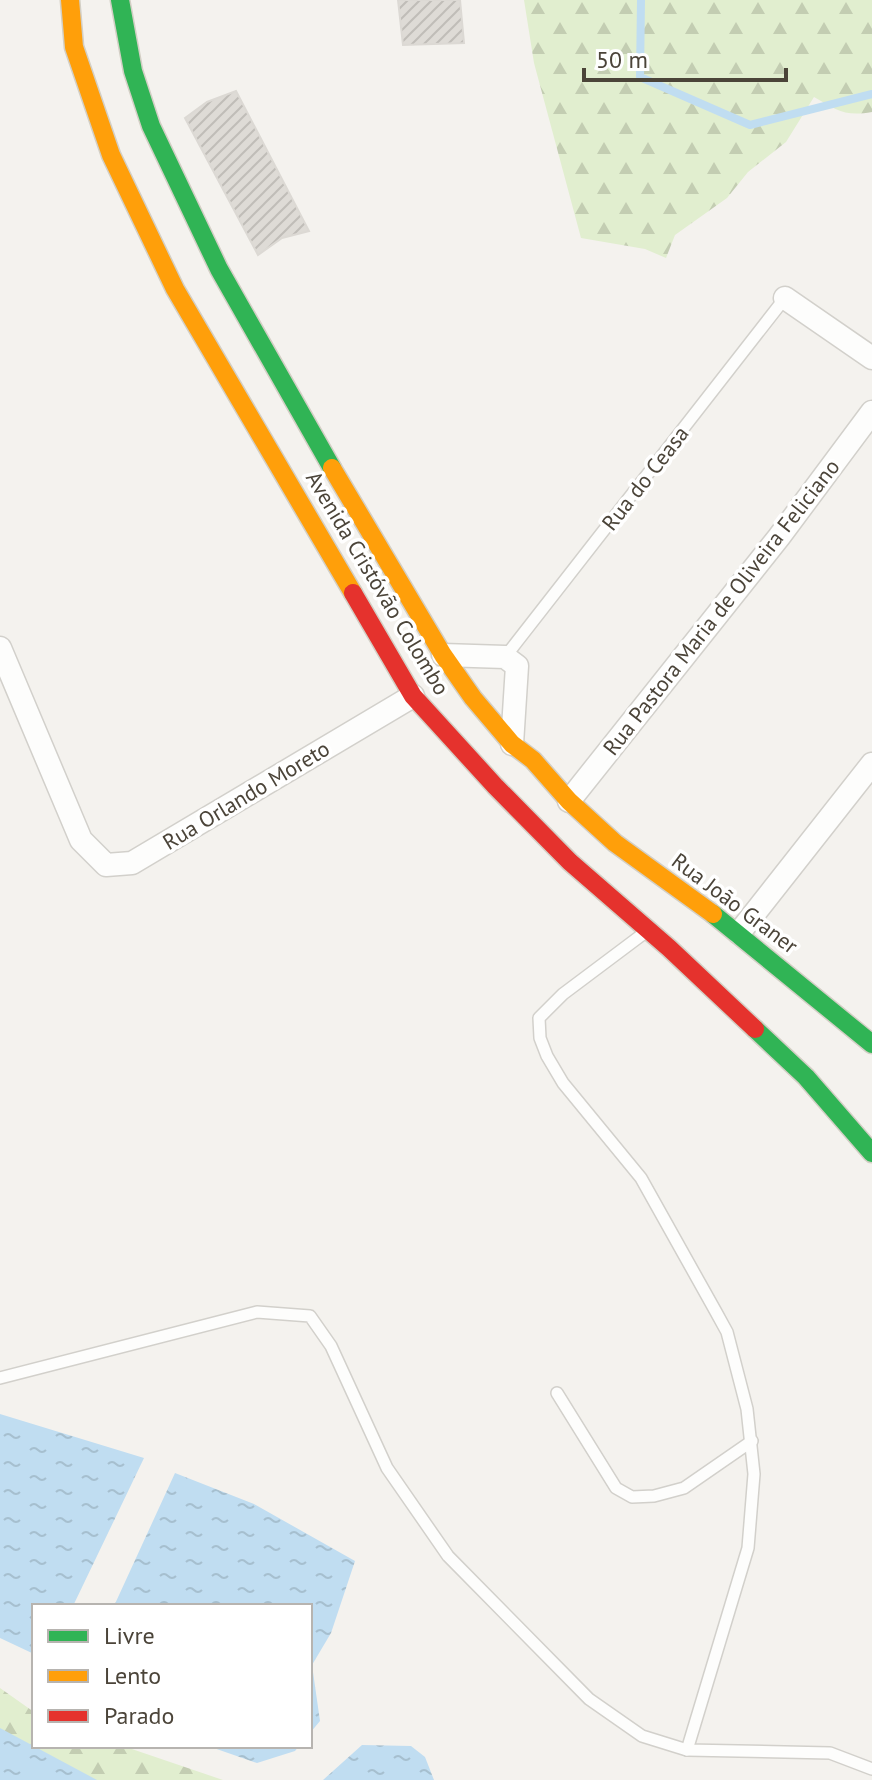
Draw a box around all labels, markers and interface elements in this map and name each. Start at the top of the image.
scale bar [584,32,786,82]
text: 50 m [596,44,648,75]
street label: Rua do Ceasa [595,420,695,536]
street label: Rua Pastora Maria de Oliveira Feliciano [597,453,845,761]
street label: Avenida Cristóvão Colombo [300,466,456,700]
street label: Rua Orlando Moreto [157,734,335,856]
street label: Rua João Graner [666,846,804,960]
legend [32,1604,312,1748]
text: Livre [104,1620,155,1651]
text: Lento [104,1660,161,1691]
text: Parado [104,1700,174,1731]

